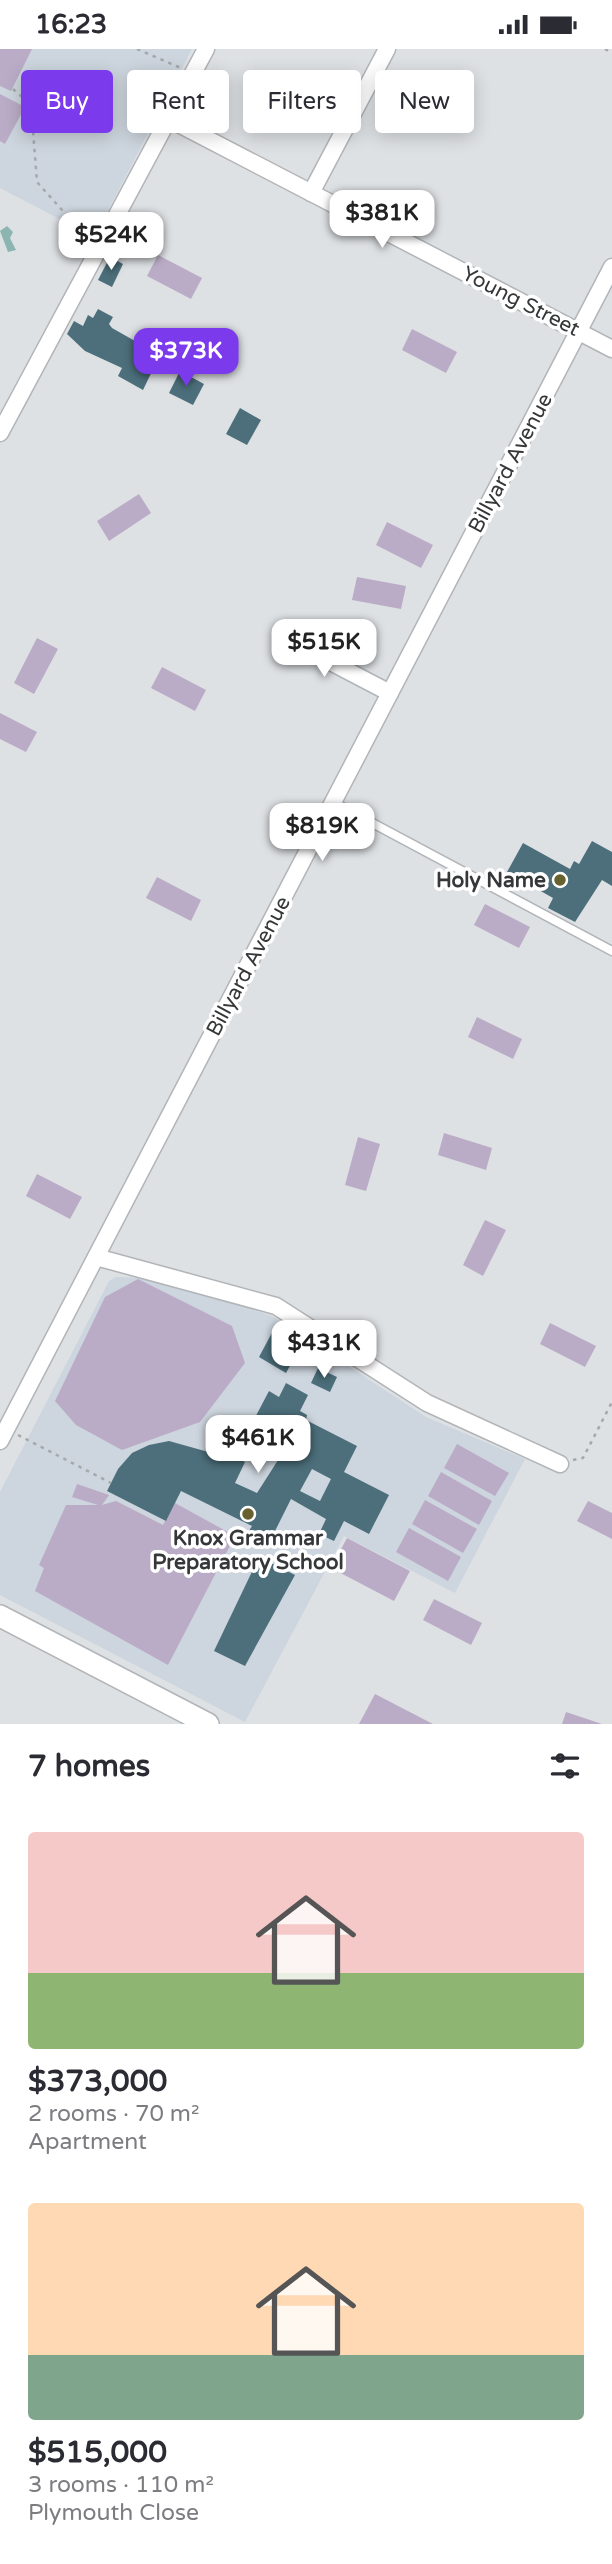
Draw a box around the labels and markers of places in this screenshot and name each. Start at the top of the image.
pin: $381K [333,191,431,250]
pin: $524K [62,213,160,272]
pin: $373K [137,329,235,388]
pin: $515K [275,619,373,679]
pin: $819K [273,803,371,863]
place label: Holy Name [436,868,546,893]
marker: Holy Name [552,872,568,888]
pin: $431K [275,1321,373,1380]
pin: $461K [209,1415,307,1475]
marker: Knox Grammar Preparatory School [240,1506,256,1522]
place label: Knox Grammar Preparatory School [152,1526,344,1575]

